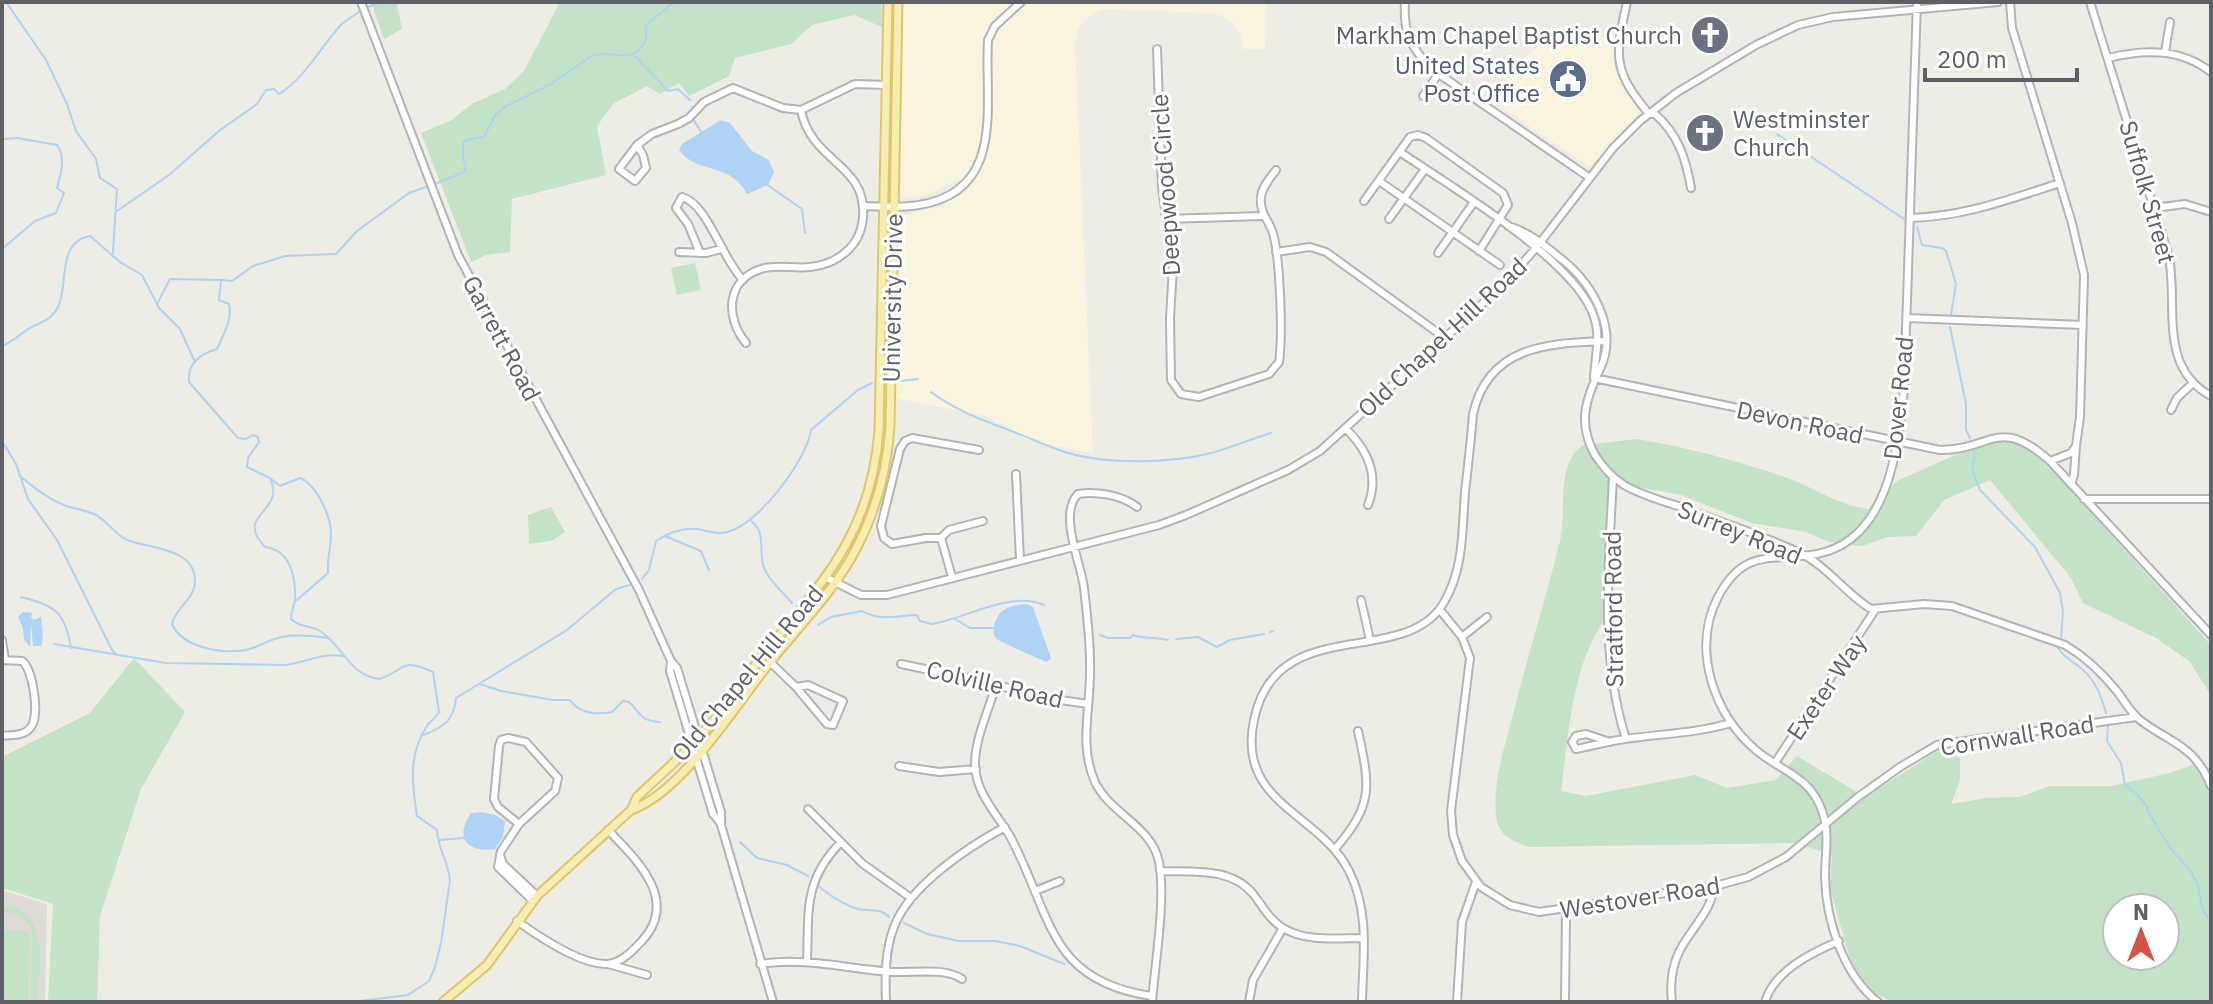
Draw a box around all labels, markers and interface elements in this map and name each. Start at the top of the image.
church icon: Markham Chapel Baptist Church [1689,14,1731,56]
place label: Markham Chapel Baptist Church [1336,19,1682,51]
scale bar [1925,32,2077,82]
text: 200 m [1937,43,2007,75]
place label: United States Post Office [1395,49,1540,109]
public building icon: United States Post Office [1547,58,1589,100]
street label: Deepwood Circle [1143,93,1187,277]
place label: Westminster Church [1733,103,1870,163]
church icon: Westminster Church [1684,112,1726,154]
street label: Suffolk Street [2112,117,2184,267]
street label: University Drive [875,213,909,383]
street label: Old Chapel Hill Road [1350,250,1534,424]
street label: Garrett Road [456,270,548,406]
street label: Dover Road [1876,335,1920,461]
street label: Devon Road [1734,393,1866,451]
street label: Surrey Road [1673,493,1807,571]
street label: Stratford Road [1596,530,1630,688]
street label: Old Chapel Hill Road [664,578,830,768]
street label: Exeter Way [1779,628,1873,746]
street label: Colville Road [923,653,1067,715]
street label: Cornwall Road [1938,707,2096,763]
street label: Westover Road [1558,869,1722,925]
north arrow [2101,892,2181,972]
text: N [2133,897,2149,926]

